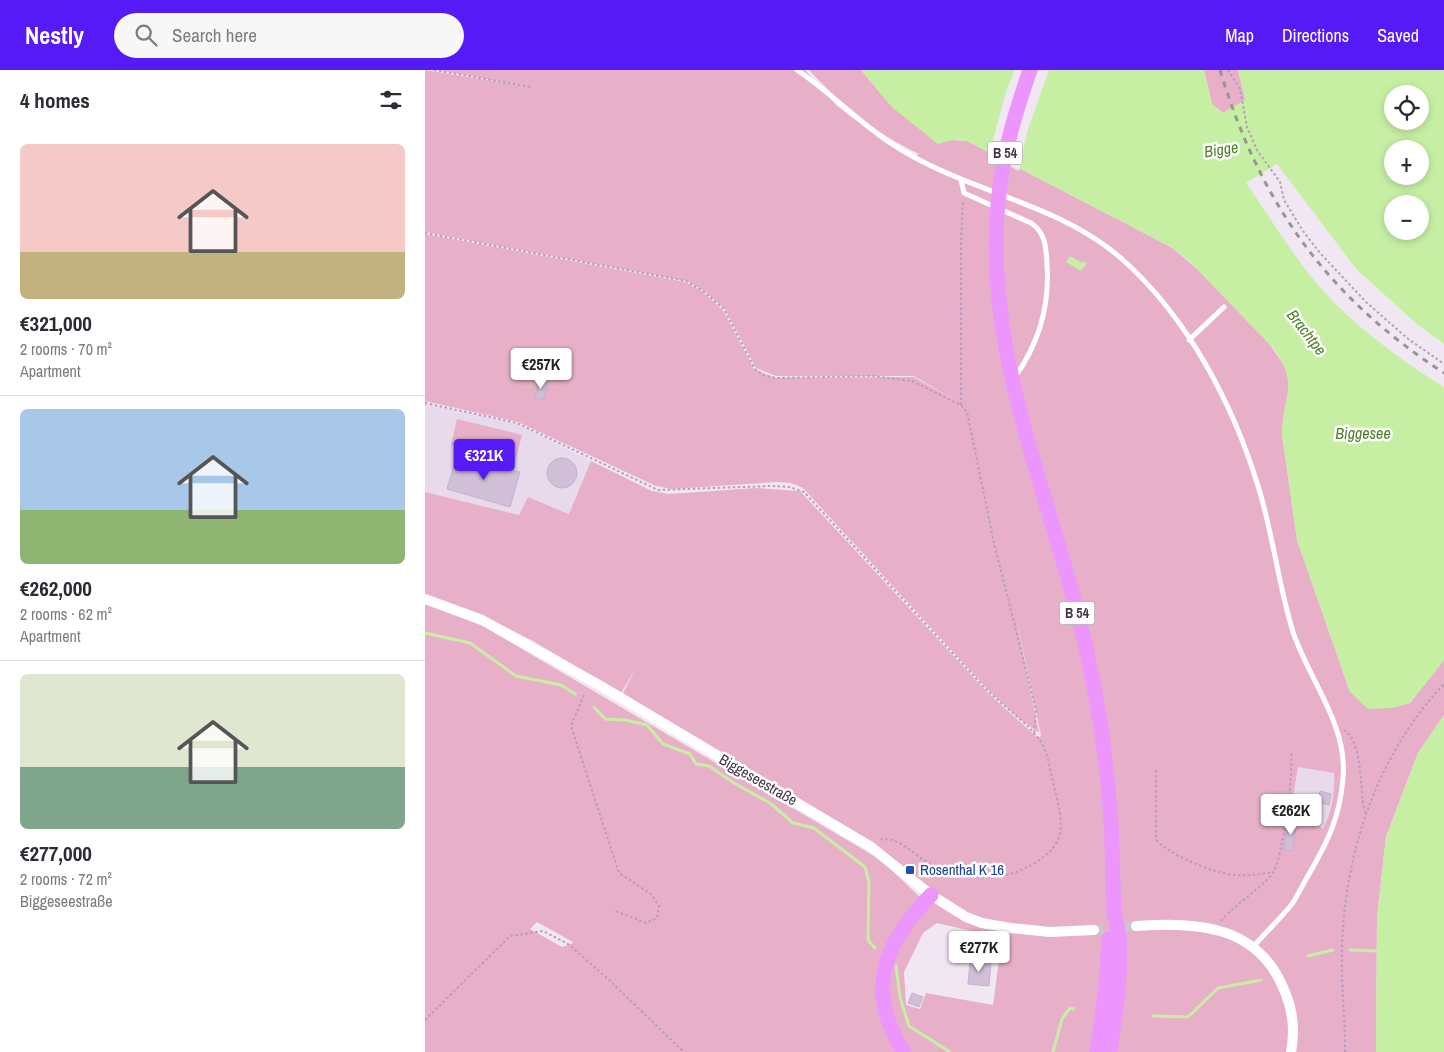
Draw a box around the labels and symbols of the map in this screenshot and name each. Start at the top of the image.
water label: Bigge [1202,135,1240,163]
road number: B 54 [987,142,1023,165]
water label: Brachtpe [1282,305,1332,359]
pin: €257K [506,348,576,390]
water label: Biggesee [1335,422,1391,444]
pin: €321K [449,438,519,481]
road number: B 54 [1059,602,1095,624]
street label: Biggeseestraße [715,749,801,810]
pin: €262K [1256,794,1326,836]
place label: Rosenthal K 16 [920,859,1004,880]
marker: Rosenthal K 16 [904,864,916,876]
pin: €277K [944,930,1014,973]

